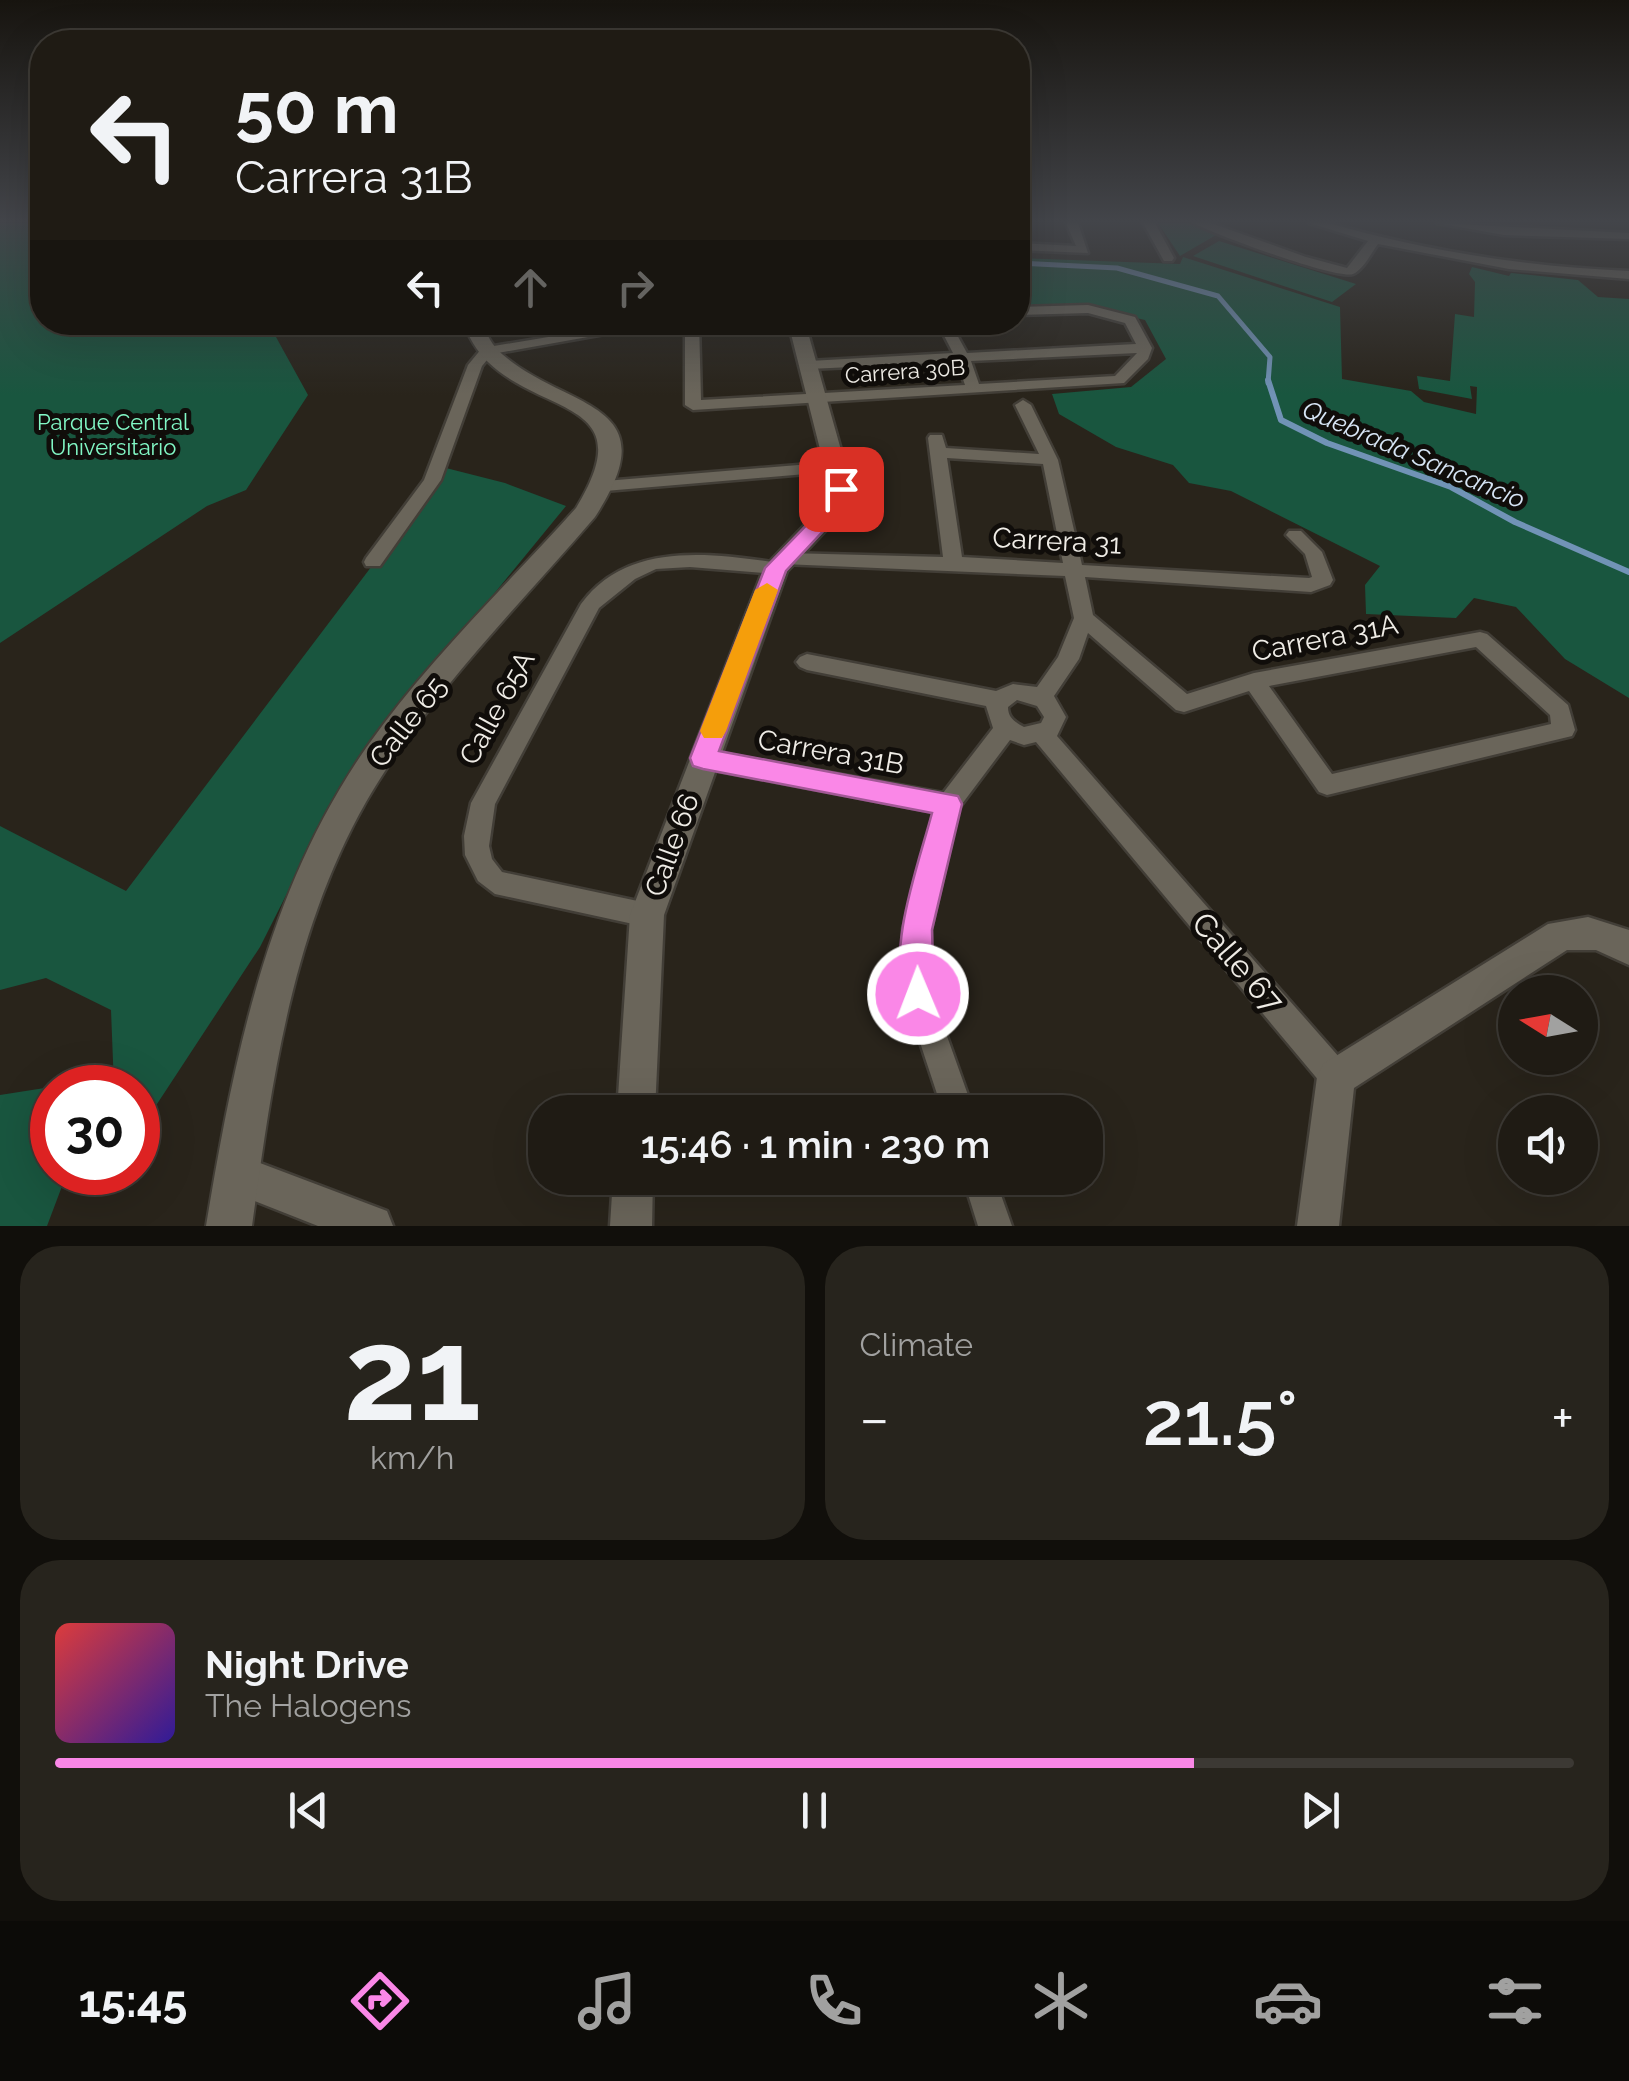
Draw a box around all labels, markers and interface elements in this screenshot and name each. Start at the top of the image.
text: 50 m [235,67,399,149]
icon: left [70,70,200,200]
text: Carrera 31B [235,151,473,204]
icon: left [398,260,453,315]
icon: ahead [503,260,558,315]
icon: right [608,260,663,315]
street label: Carrera 30B [844,354,966,388]
water label: Quebrada Sancancio [1299,394,1529,514]
park label: Parque Central Universitario [37,409,189,460]
pin [799,447,884,532]
icon: arrive [814,462,869,517]
street label: Carrera 31 [992,521,1122,561]
street label: Carrera 31A [1249,608,1401,668]
street label: Calle 65A [452,646,542,770]
street label: Calle 65 [363,670,453,774]
street label: Carrera 31B [755,723,907,781]
street label: Calle 66 [638,789,706,901]
street label: Calle 67 [1185,905,1291,1019]
position arrow [866,942,970,1046]
north arrow [1498,975,1598,1075]
map controls [1498,975,1598,1195]
speed limit sign: 30 [30,1065,160,1195]
button: sound [1498,1095,1598,1195]
text: 15:46 · 1 min · 230 m [641,1122,990,1167]
text: 21 [343,1298,481,1450]
text: Climate [860,1326,973,1363]
text: 21.5° [1143,1374,1297,1463]
text: − [860,1386,889,1451]
text: + [1551,1386,1574,1451]
text: km/h [370,1439,454,1476]
text: Night Drive [205,1642,409,1687]
text: The Halogens [205,1687,411,1724]
icon: previous [281,1783,336,1838]
icon: pause [787,1783,842,1838]
icon: next [1293,1783,1348,1838]
icon: directions [345,1966,415,2036]
icon: music [572,1966,642,2036]
icon: phone [799,1966,869,2036]
icon: climate [1026,1966,1096,2036]
icon: car [1253,1966,1323,2036]
icon: filters [1480,1966,1550,2036]
text: 15:45 [79,1975,187,2028]

